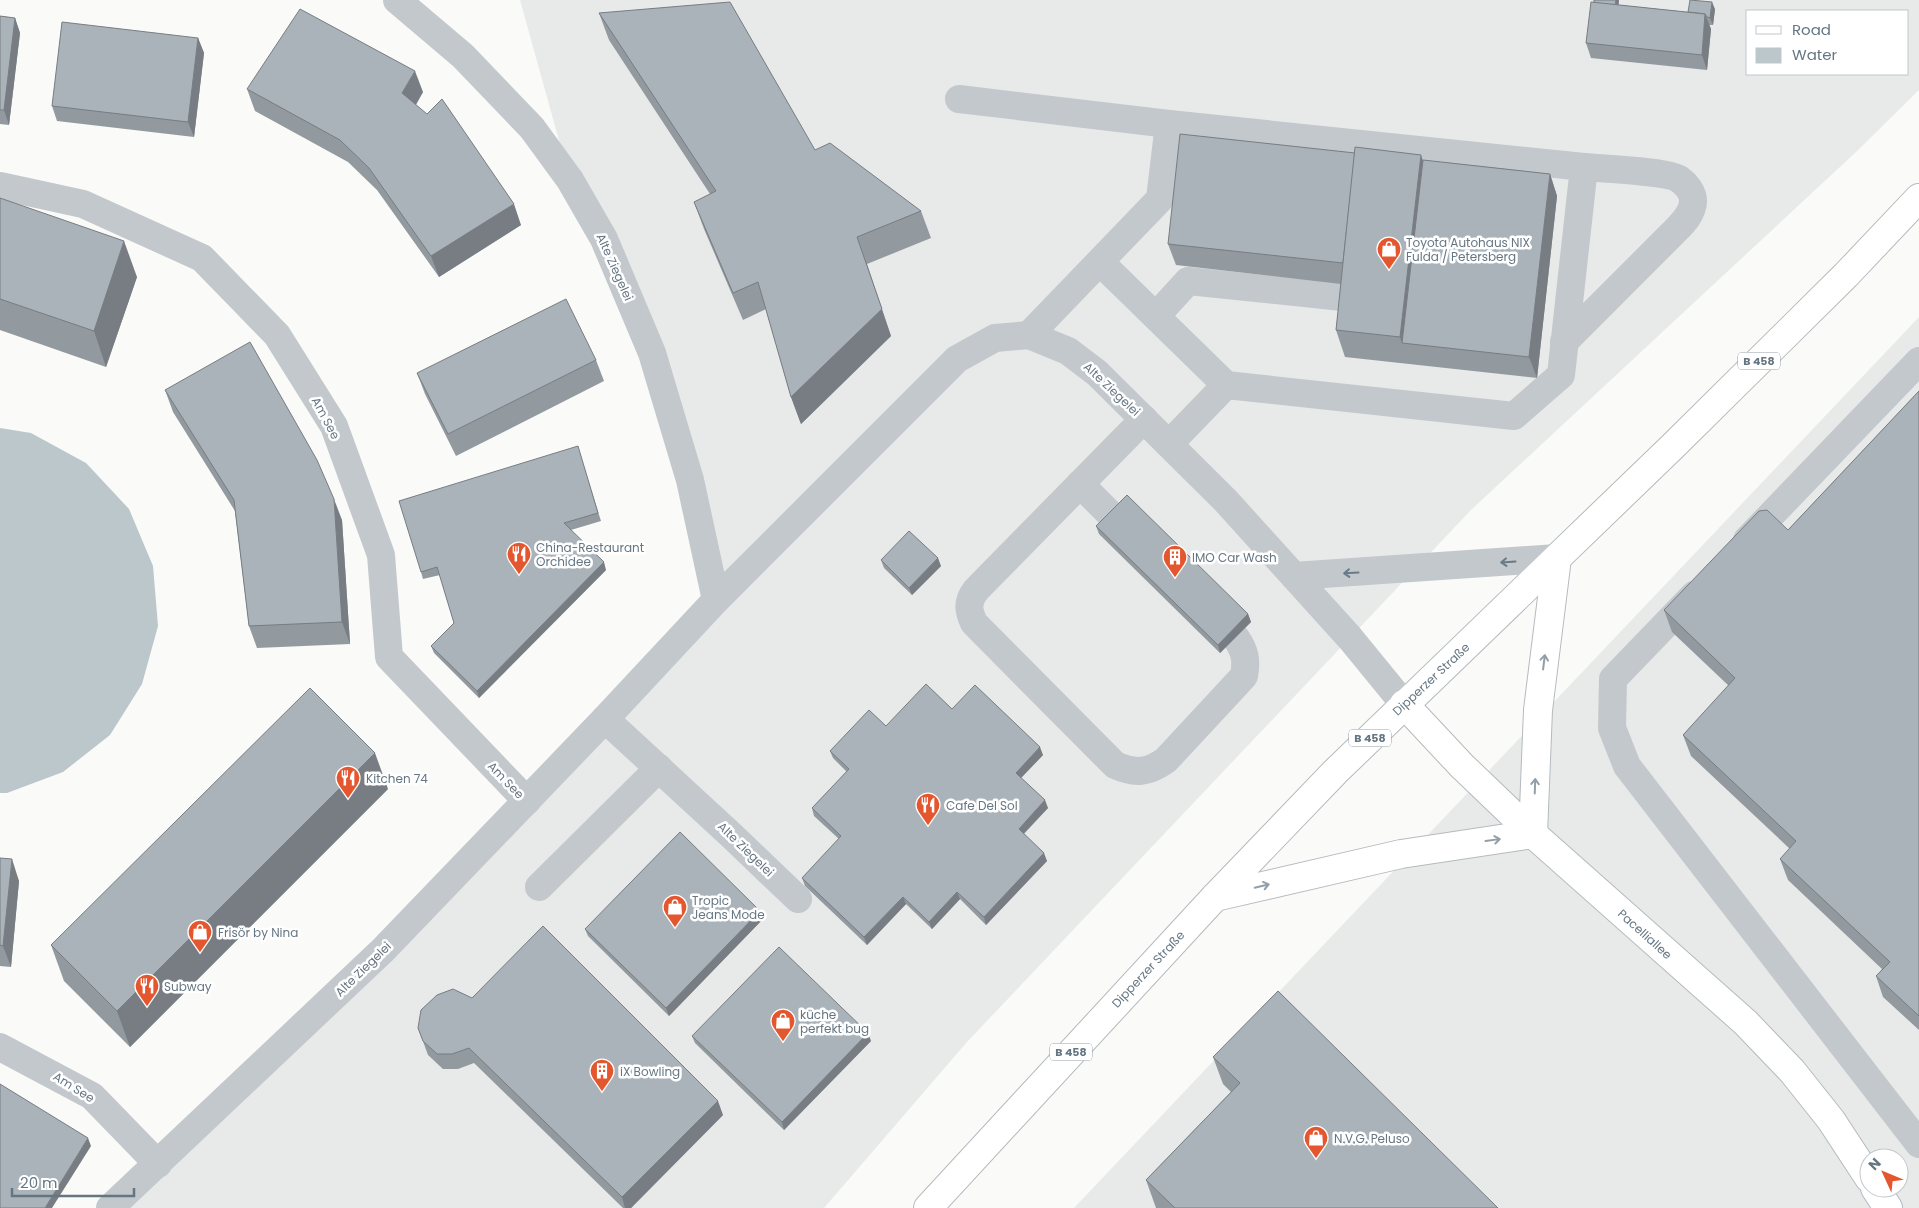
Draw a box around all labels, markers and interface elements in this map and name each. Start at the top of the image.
legend [1746,10,1909,75]
text: Road [1792,19,1831,40]
text: Water [1792,44,1838,65]
street label: Alte Ziegelei [593,231,637,303]
place label: Toyota Autohaus NIX Fulda / Petersberg [1406,234,1530,265]
shop icon: Toyota Autohaus NIX Fulda / Petersberg [1376,236,1402,270]
road number: B 458 [1738,352,1780,370]
street label: Alte Ziegelei [1080,358,1144,420]
street label: Am See [308,394,344,442]
place label: China-Restaurant Orchidee [536,539,644,570]
restaurant icon: China-Restaurant Orchidee [506,541,532,575]
building icon: IMO Car Wash [1162,544,1188,578]
place label: IMO Car Wash [1192,549,1277,566]
one-way arrow [1501,557,1517,566]
one-way arrow [1344,569,1360,578]
street label: Dipperzer Straße [1389,639,1473,719]
one-way arrow [1539,654,1549,670]
road number: B 458 [1349,730,1391,746]
street label: Am See [484,758,528,802]
restaurant icon: Kitchen 74 [335,765,361,799]
place label: Kitchen 74 [366,770,428,787]
one-way arrow [1531,778,1540,794]
restaurant icon: Cafe Del Sol [915,792,941,826]
place label: Cafe Del Sol [946,797,1018,814]
street label: Alte Ziegelei [714,818,778,880]
one-way arrow [1485,835,1501,845]
one-way arrow [1254,881,1270,890]
place label: Tropic Jeans Mode [692,892,765,923]
shop icon: Tropic Jeans Mode [662,894,688,928]
street label: Pacelliallee [1614,905,1676,963]
shop icon: Frisör by Nina [187,919,213,953]
place label: Frisör by Nina [218,924,298,941]
street label: Dipperzer Straße [1108,927,1188,1011]
street label: Alte Ziegelei [331,938,395,1000]
restaurant icon: Subway [134,973,160,1007]
place label: Subway [164,978,212,995]
place label: küche perfekt bug [800,1006,869,1037]
shop icon: küche perfekt bug [770,1008,796,1042]
road number: B 458 [1050,1044,1092,1060]
building icon: iX Bowling [589,1058,615,1092]
place label: iX Bowling [620,1063,680,1080]
street label: Am See [50,1068,98,1106]
shop icon: N.V.G. Peluso [1303,1125,1329,1159]
place label: N.V.G. Peluso [1334,1130,1410,1147]
north arrow [1859,1148,1909,1198]
text: N [1864,1153,1885,1175]
scale bar [12,1166,135,1198]
text: 20 m [20,1172,58,1193]

